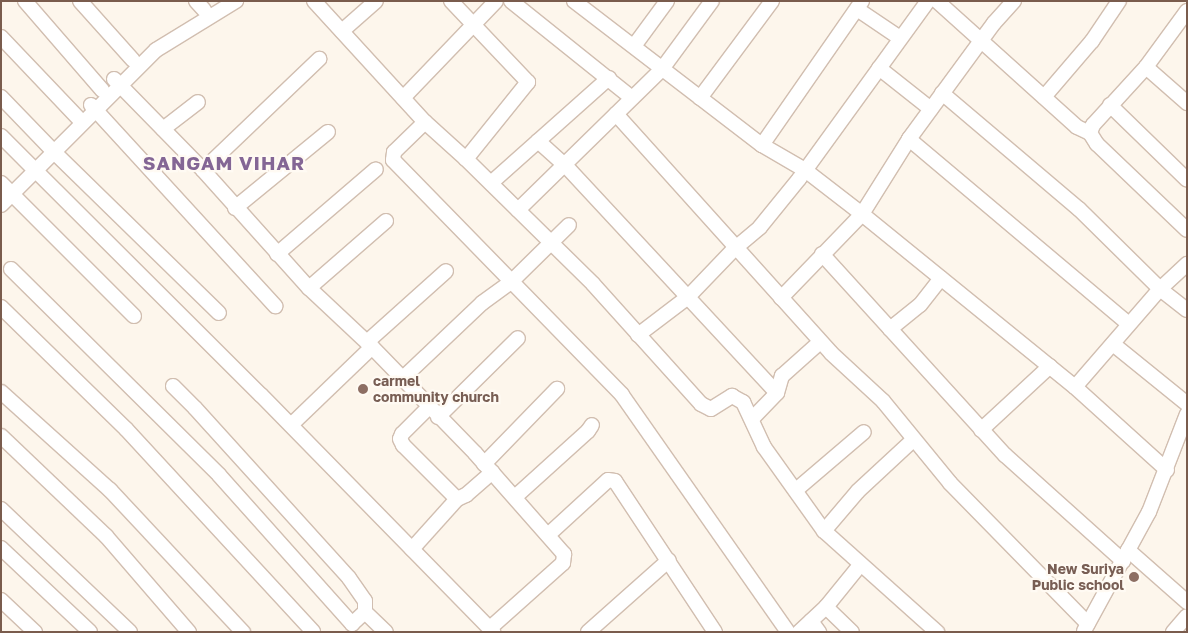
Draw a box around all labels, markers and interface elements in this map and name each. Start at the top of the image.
district label: SANGAM VIHAR [141,152,307,174]
place label: carmel community church [373,373,499,406]
marker: carmel community church [357,383,369,395]
place label: New Suriya Public school [1032,561,1124,594]
marker: New Suriya Public school [1128,571,1140,583]

